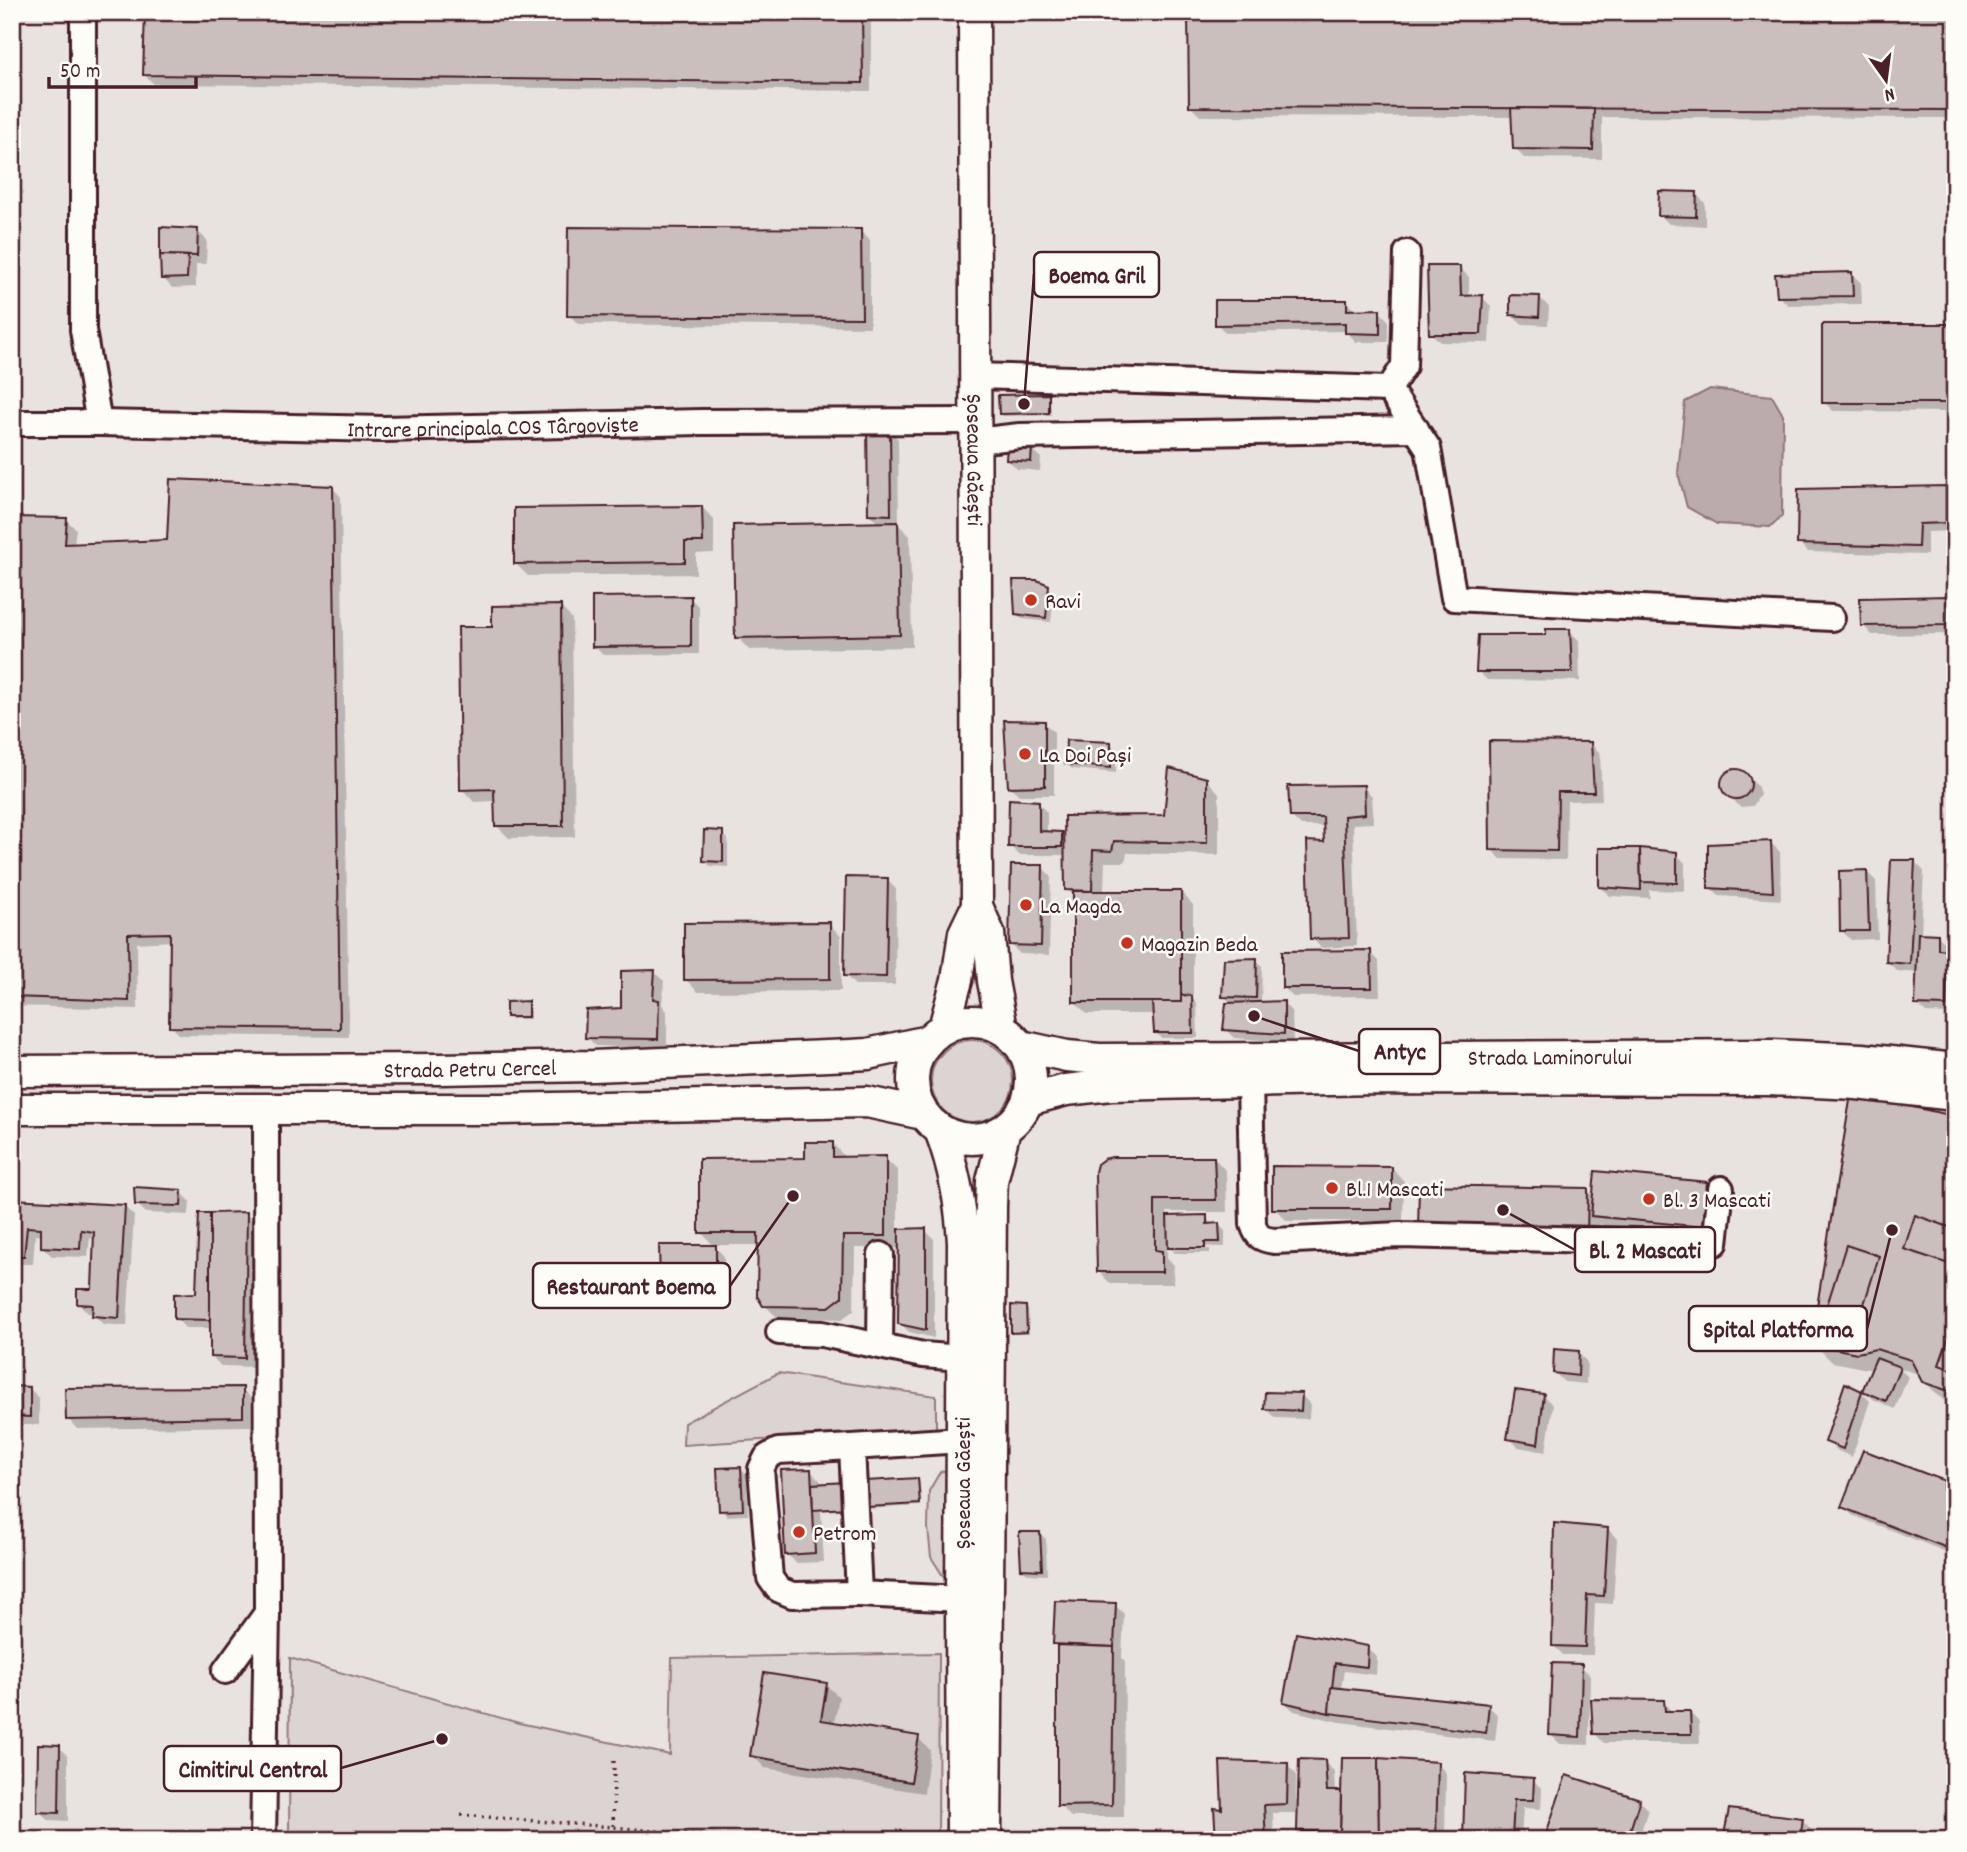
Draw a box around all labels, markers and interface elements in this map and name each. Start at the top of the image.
scale bar [49,46,196,90]
north arrow [1852,46,1922,116]
text: 50 m [60,58,100,88]
text: N [1881,79,1897,107]
callout: Boema Gril [1034,252,1159,297]
text: Boema Gril [1049,261,1146,295]
street label: Șoseaua Găești [955,394,989,526]
street label: Intrare principala COS Târgoviște [347,410,639,449]
place label: Ravi [1045,587,1081,620]
marker: Ravi [1023,592,1039,608]
place label: La Doi Pași [1039,741,1131,774]
marker: La Doi Pași [1017,746,1033,762]
place label: La Magda [1040,892,1123,925]
marker: La Magda [1018,897,1034,913]
place label: Magazin Beda [1141,930,1259,963]
marker: Magazin Beda [1119,935,1135,951]
callout: Antyc [1359,1029,1440,1074]
text: Antyc [1374,1037,1427,1071]
street label: Strada Laminorului [1468,1043,1632,1077]
street label: Strada Petru Cercel [384,1054,557,1089]
place label: Bl.1 Mascati [1346,1175,1443,1208]
marker: Bl.1 Mascati [1324,1180,1340,1196]
place label: Bl. 3 Mascati [1663,1186,1771,1219]
marker: Bl. 3 Mascati [1641,1191,1657,1207]
callout: Bl. 2 Mascati [1575,1227,1715,1272]
text: Bl. 2 Mascati [1589,1236,1702,1270]
callout: Restaurant Boema [533,1263,730,1308]
text: Restaurant Boema [547,1272,716,1306]
callout: Spital Platforma [1689,1306,1867,1351]
text: Spital Platforma [1703,1315,1854,1349]
street label: Șoseaua Găești [949,1417,982,1549]
place label: Petrom [813,1519,877,1552]
marker: Petrom [791,1524,807,1540]
callout: Cimitirul Central [164,1746,341,1791]
text: Cimitirul Central [178,1755,328,1789]

